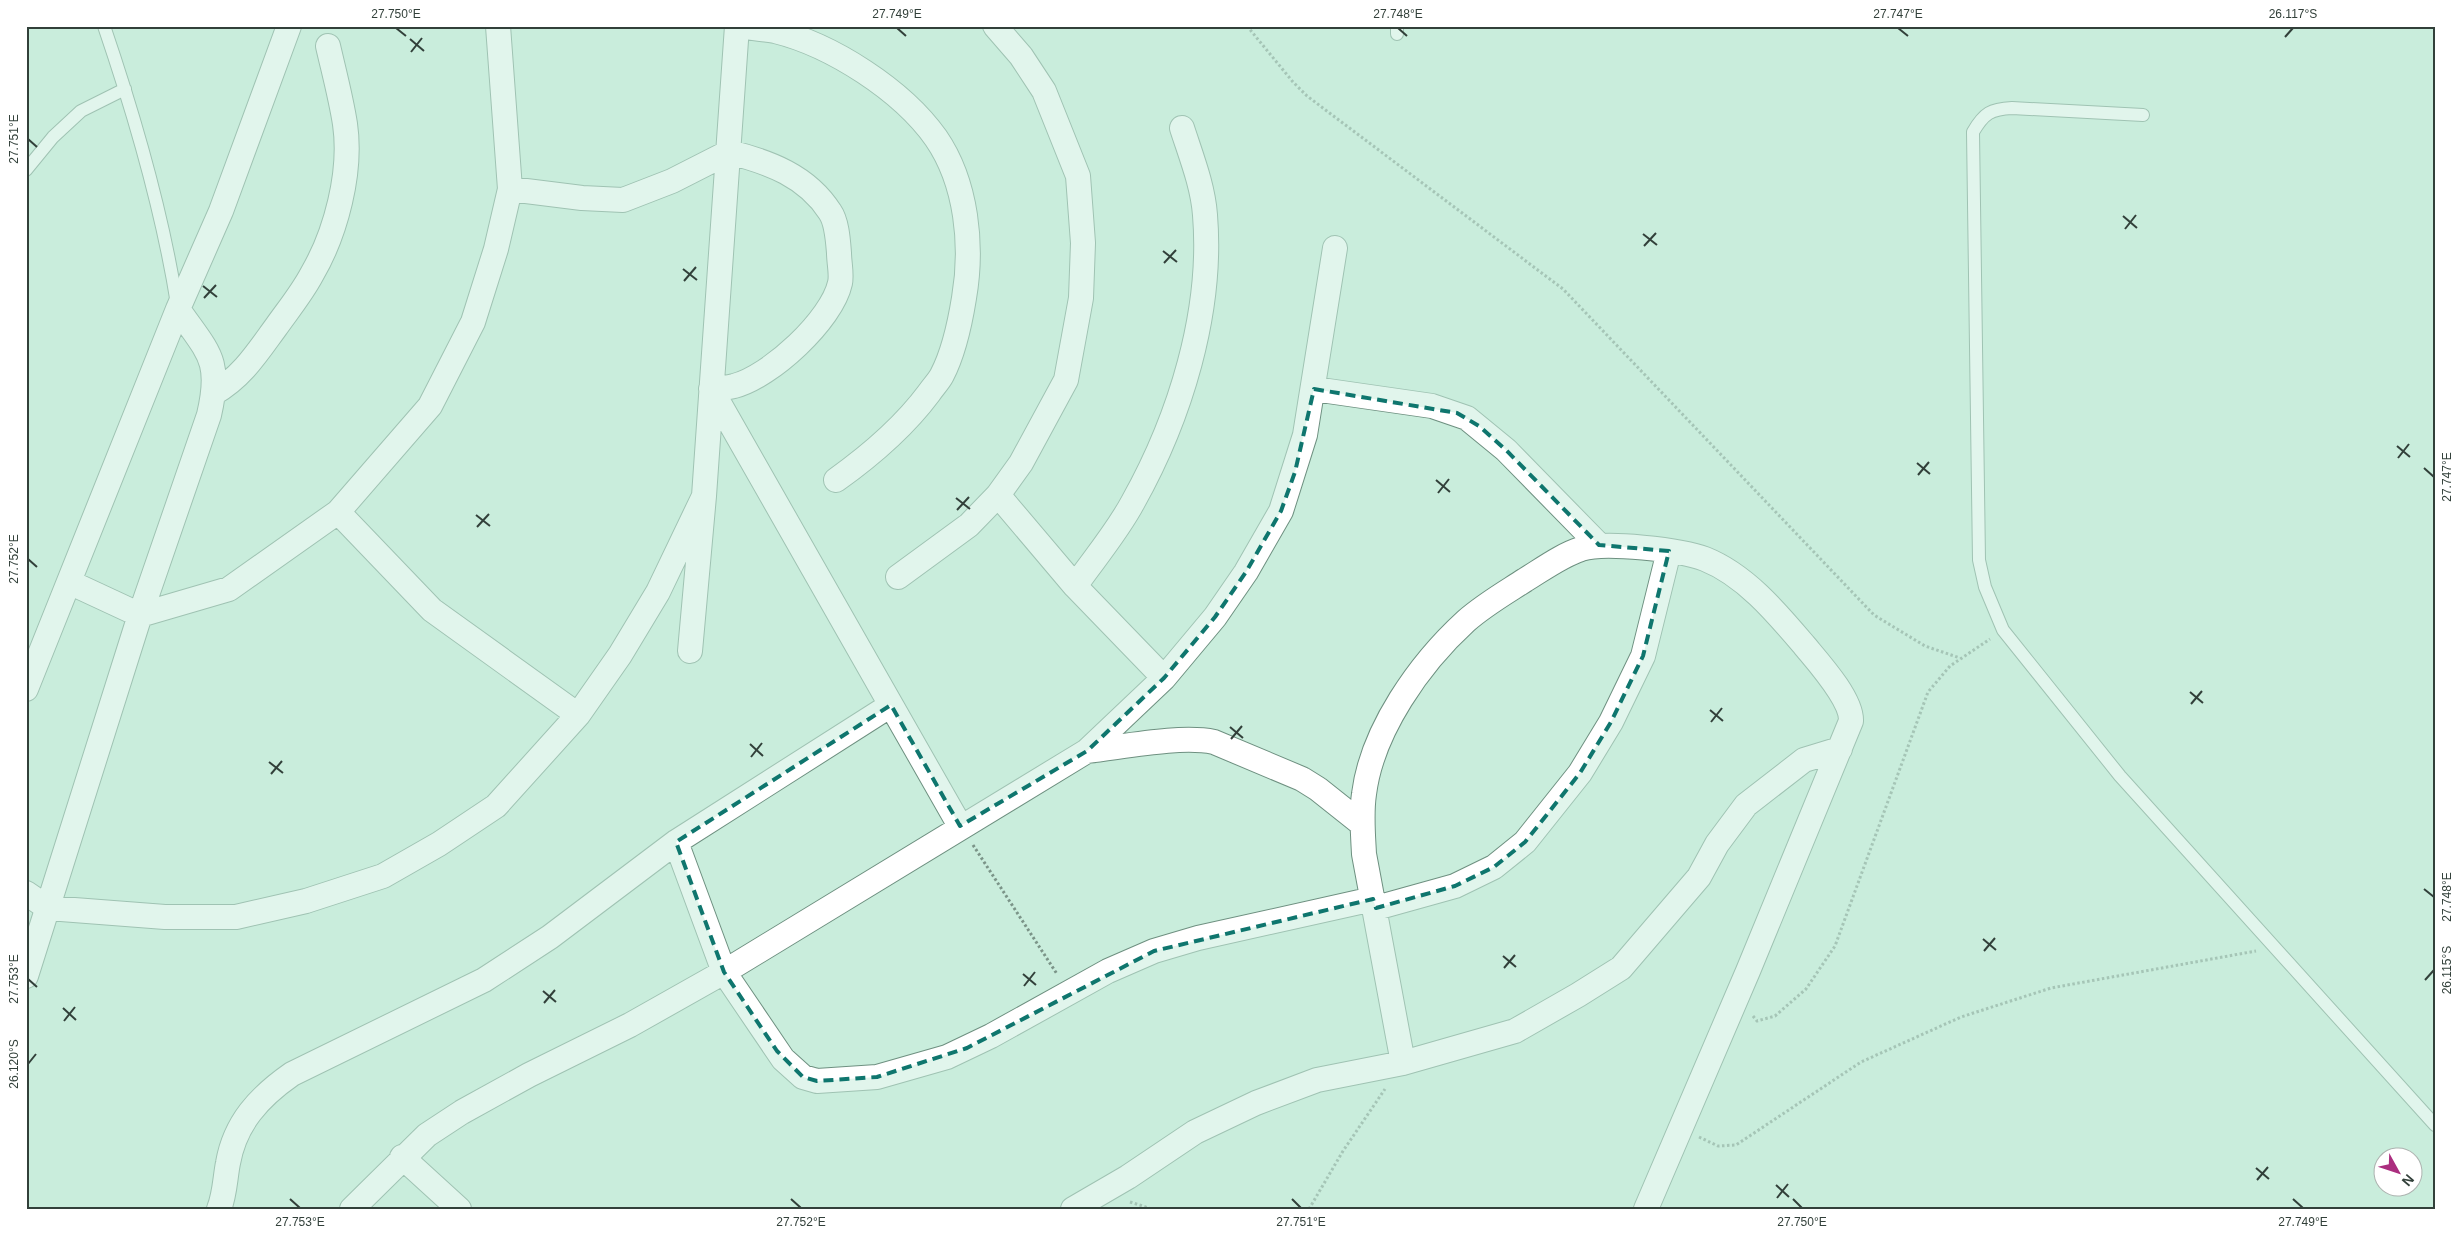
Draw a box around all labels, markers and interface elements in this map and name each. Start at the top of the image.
text: 27.750°E [371,7,421,21]
text: 27.749°E [872,7,922,21]
text: 27.748°E [1373,7,1423,21]
text: 27.747°E [1873,7,1923,21]
text: 26.117°S [2269,7,2317,21]
text: 27.751°E [7,114,21,164]
text: 27.747°E [2440,452,2454,502]
text: 27.752°E [7,534,21,584]
text: 27.748°E [2440,872,2454,922]
text: 26.115°S [2440,946,2454,994]
text: 27.753°E [7,954,21,1004]
text: 26.120°S [7,1039,21,1089]
north arrow [2374,1148,2424,1198]
text: N [2399,1171,2417,1189]
text: 27.753°E [275,1215,325,1229]
text: 27.752°E [776,1215,826,1229]
text: 27.751°E [1276,1215,1326,1229]
text: 27.750°E [1777,1215,1827,1229]
text: 27.749°E [2278,1215,2328,1229]

